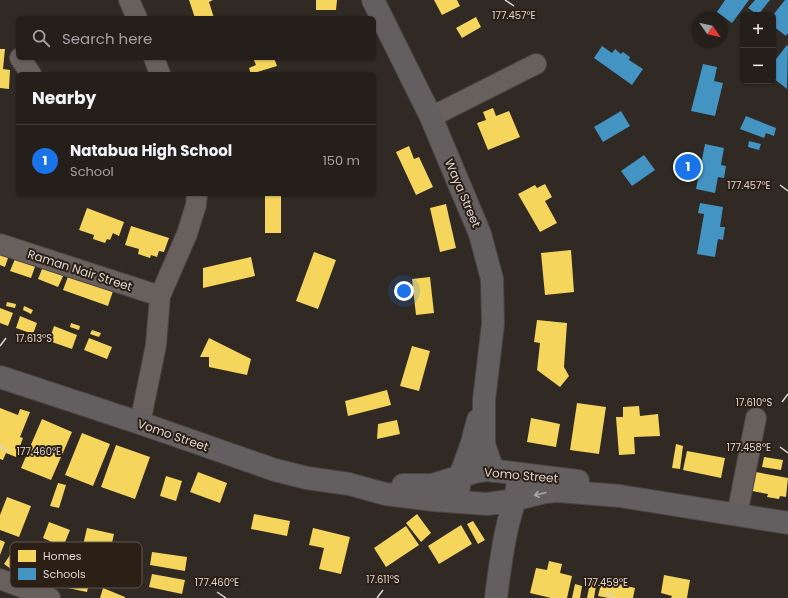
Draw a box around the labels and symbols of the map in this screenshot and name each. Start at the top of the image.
text: 177.457°E [492,8,536,23]
north arrow [692,12,728,48]
pin: 1 [675,152,701,182]
street label: Waya Street [441,156,485,230]
text: 177.457°E [727,178,771,193]
street label: Raman Nair Street [25,245,135,295]
your location [394,281,414,301]
text: 17.613°S [16,331,52,346]
text: 17.610°S [736,395,772,410]
street label: Vomo Street [135,415,211,455]
text: 177.458°E [727,440,771,455]
text: 177.460°E [17,444,61,459]
street label: Vomo Street [483,463,559,487]
one-way arrow [533,491,546,498]
legend [10,542,142,588]
text: Homes [43,548,82,564]
text: Schools [43,566,86,582]
text: 17.611°S [366,572,400,587]
text: 177.460°E [195,575,239,590]
text: 177.459°E [584,575,628,590]

